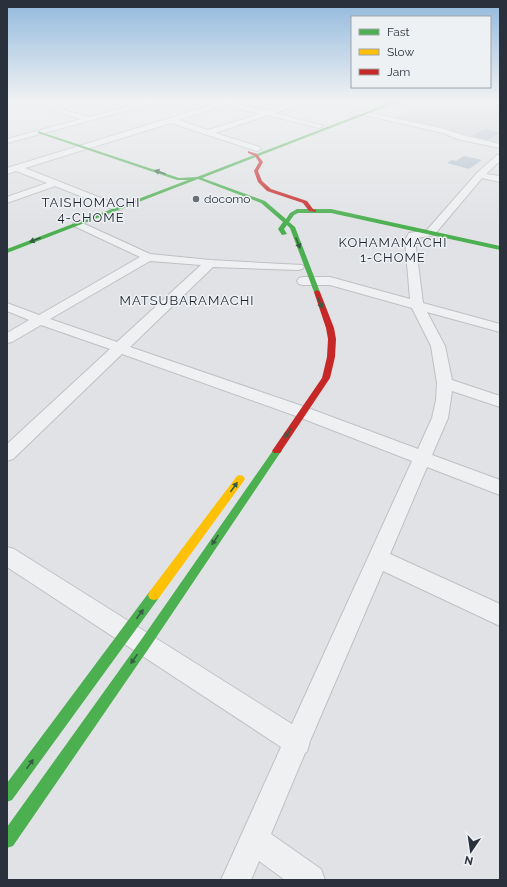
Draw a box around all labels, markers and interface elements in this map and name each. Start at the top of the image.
legend [351,16,491,88]
text: Fast [387,25,410,39]
text: Slow [387,45,414,59]
text: Jam [387,65,410,79]
one-way arrow [154,169,166,175]
place label: docomo [204,192,250,206]
marker: docomo [191,194,201,204]
district label: TAISHOMACHI 4-CHOME [42,195,140,225]
district label: KOHAMAMACHI 1-CHOME [339,235,447,265]
one-way arrow [295,237,301,248]
one-way arrow [29,238,41,244]
district label: MATSUBARAMACHI [119,293,255,308]
one-way arrow [317,297,323,309]
one-way arrow [284,427,292,438]
one-way arrow [230,481,238,492]
one-way arrow [211,535,219,545]
one-way arrow [136,609,144,619]
one-way arrow [130,654,138,664]
one-way arrow [26,759,34,769]
north arrow [451,831,491,871]
text: N [463,853,474,868]

